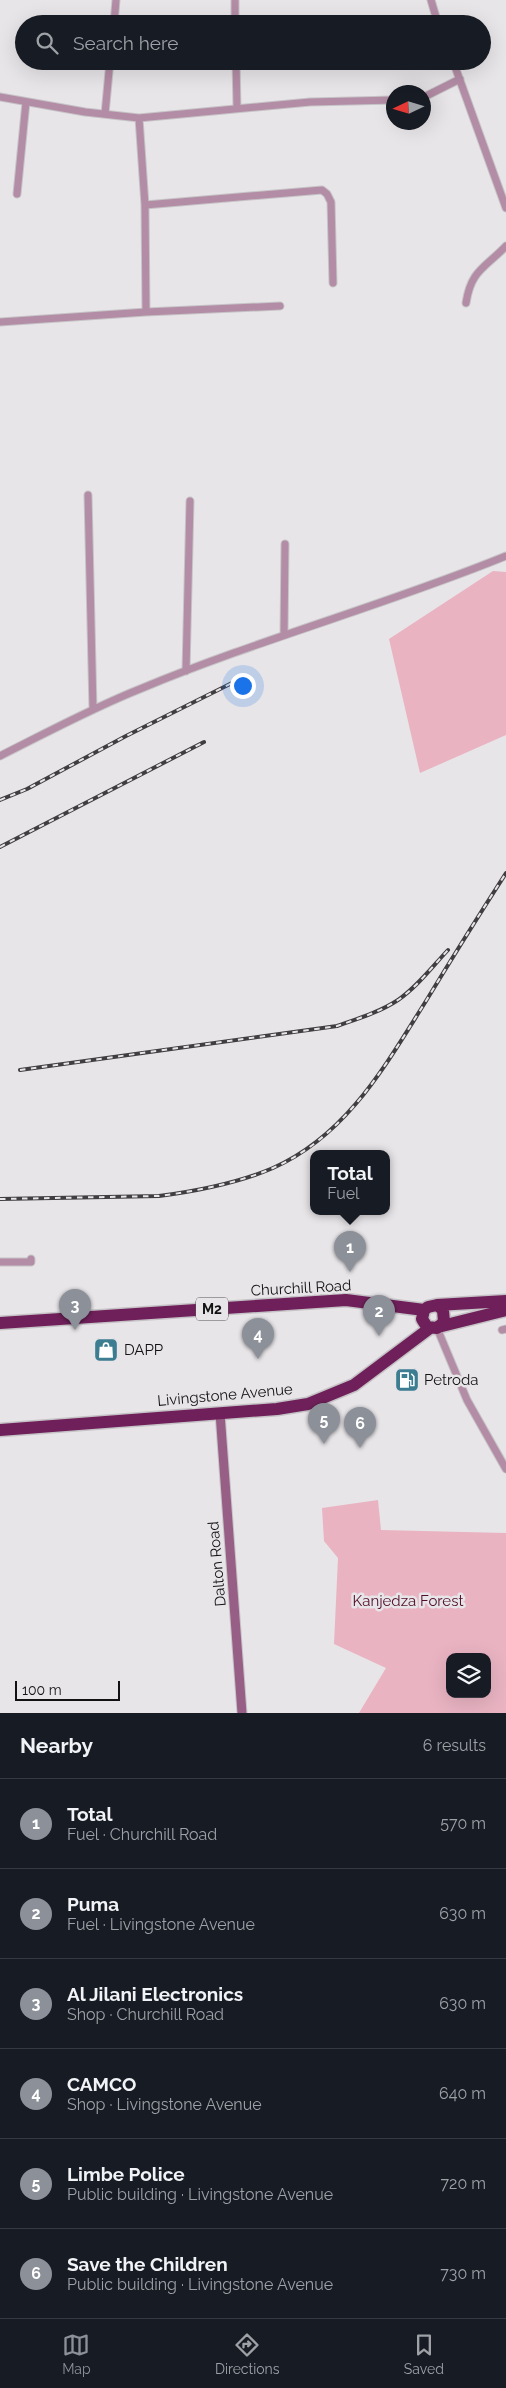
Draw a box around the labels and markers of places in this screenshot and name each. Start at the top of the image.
pin: 1 [334,1231,366,1272]
pin: 3 [59,1289,91,1330]
pin: 2 [363,1295,395,1336]
pin: 4 [242,1318,274,1359]
shop icon: DAPP [93,1337,119,1363]
place label: DAPP [124,1341,163,1359]
fuel station icon: Petroda [394,1367,420,1393]
place label: Petroda [424,1371,478,1389]
pin: 5 [308,1403,340,1444]
pin: 6 [344,1407,376,1448]

